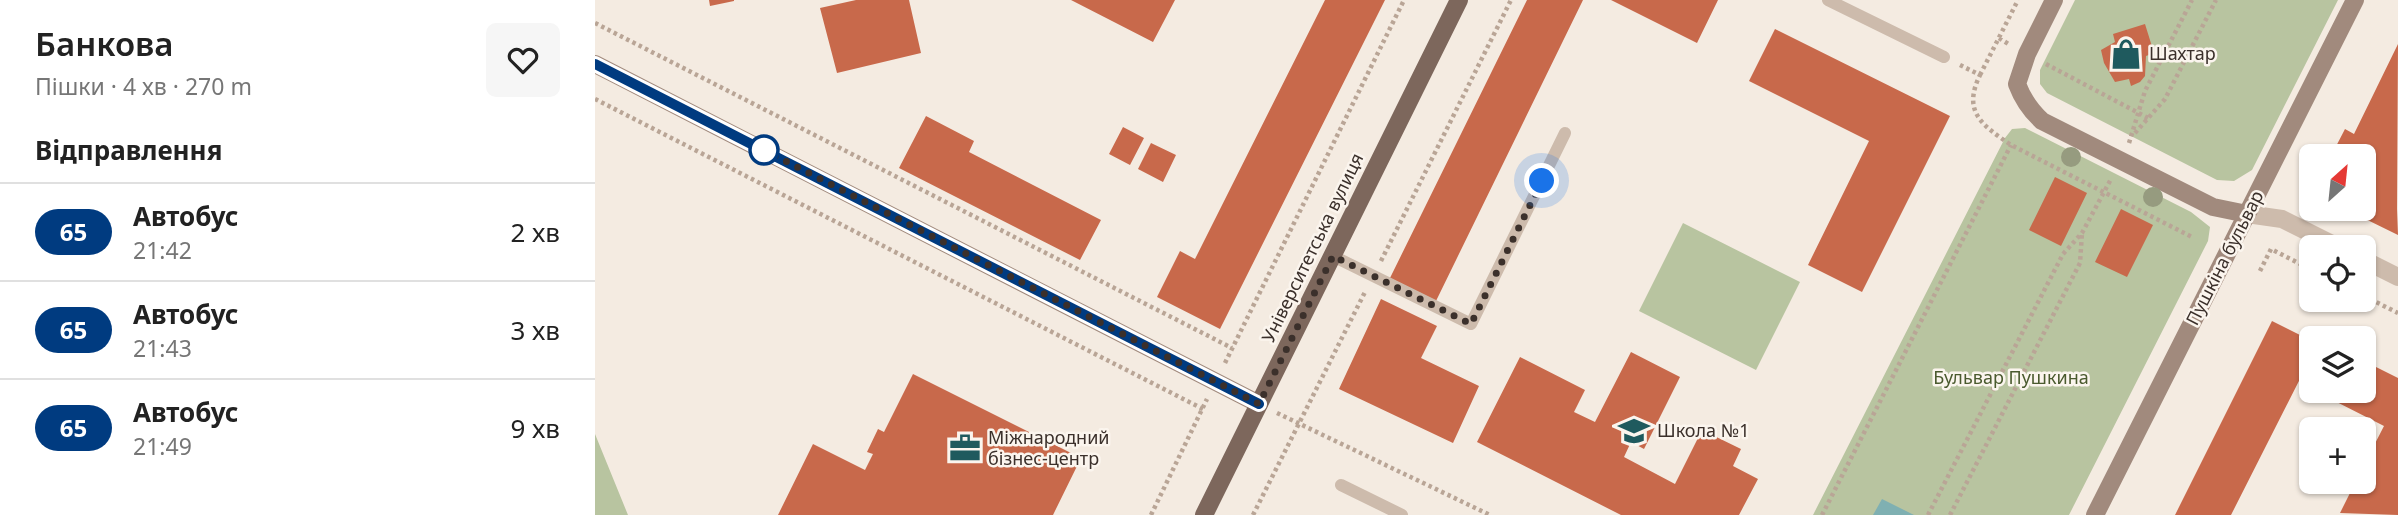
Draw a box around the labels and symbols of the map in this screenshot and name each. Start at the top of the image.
shop icon: Шахтар [2109,37,2143,71]
place label: Шахтар [2149,41,2216,65]
unlabelled marker [749,135,779,165]
north arrow [2299,144,2377,220]
street label: Університетська вулиця [1256,149,1368,346]
your location [1524,163,1559,198]
street label: Пушкіна бульвар [2180,186,2268,329]
park label: Бульвар Пушкина [1933,365,2089,389]
school or university icon: Школа №1 [1617,414,1651,448]
place label: Школа №1 [1657,418,1749,442]
place label: Міжнародний бізнес-центр [988,425,1109,470]
office icon: Міжнародний бізнес-центр [948,431,982,465]

